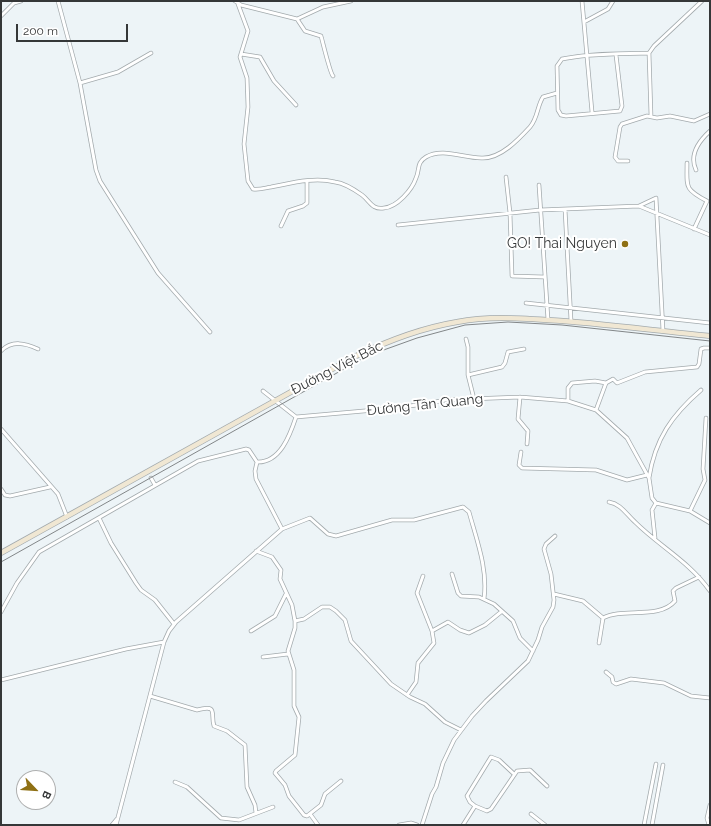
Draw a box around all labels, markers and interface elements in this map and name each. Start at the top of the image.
scale bar [18,16,130,42]
text: 200 m [23,24,58,38]
place label: GO! Thai Nguyen [507,236,617,252]
marker: GO! Thai Nguyen [620,239,630,249]
street label: Đường Việt Bắc [288,338,386,398]
street label: Đường Tân Quang [366,391,484,419]
north arrow [16,770,56,810]
text: B [39,789,54,801]

